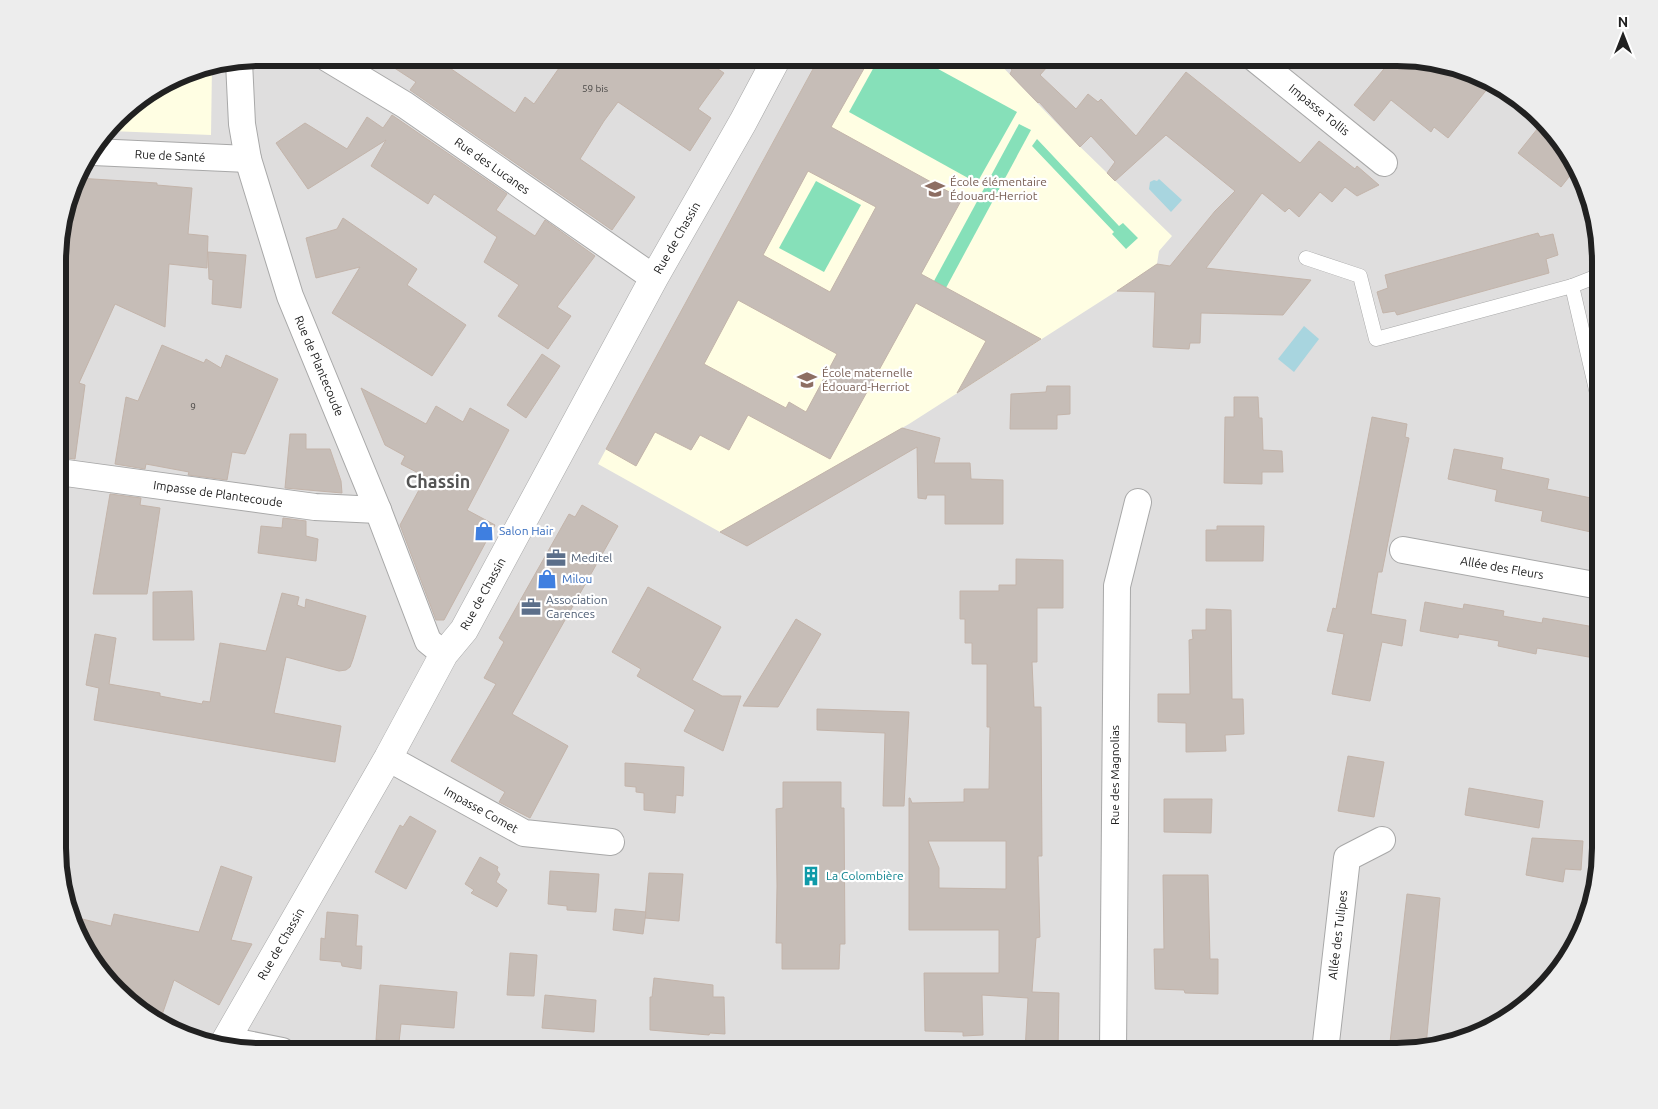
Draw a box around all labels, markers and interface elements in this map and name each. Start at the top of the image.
north arrow [1598,10,1648,60]
text: N [1618,14,1628,30]
street label: Impasse Tollis [1286,81,1352,138]
house number: 59 bis [582,83,608,94]
street label: Rue des Lucanes [452,135,532,196]
street label: Rue de Santé [134,147,206,164]
place label: École élémentaire Édouard-Herriot [950,175,1047,202]
school or university icon: École élémentaire Édouard-Herriot [924,178,946,200]
street label: Rue de Chassin [651,200,702,276]
street label: Rue de Plantecoude [292,314,347,418]
place label: École maternelle Édouard-Herriot [822,366,913,393]
school or university icon: École maternelle Édouard-Herriot [796,369,818,391]
house number: 9 [190,401,196,412]
district label: Chassin [406,471,470,491]
street label: Impasse de Plantecoude [153,478,284,509]
shop icon: Salon Hair [473,520,495,542]
place label: Salon Hair [499,524,554,537]
office icon: Meditel [545,547,567,569]
place label: Meditel [571,551,612,564]
street label: Allée des Fleurs [1459,554,1545,581]
street label: Rue de Chassin [457,555,508,632]
shop icon: Milou [536,568,558,590]
place label: Milou [562,572,592,585]
place label: Association Carences [546,593,608,620]
office icon: Association Carences [520,596,542,618]
street label: Rue des Magnolias [1108,725,1121,825]
street label: Impasse Comet [442,784,521,835]
building icon: La Colombière [800,865,822,887]
place label: La Colombière [826,869,904,882]
street label: Allée des Tulipes [1326,890,1349,980]
street label: Rue de Chassin [255,906,306,982]

